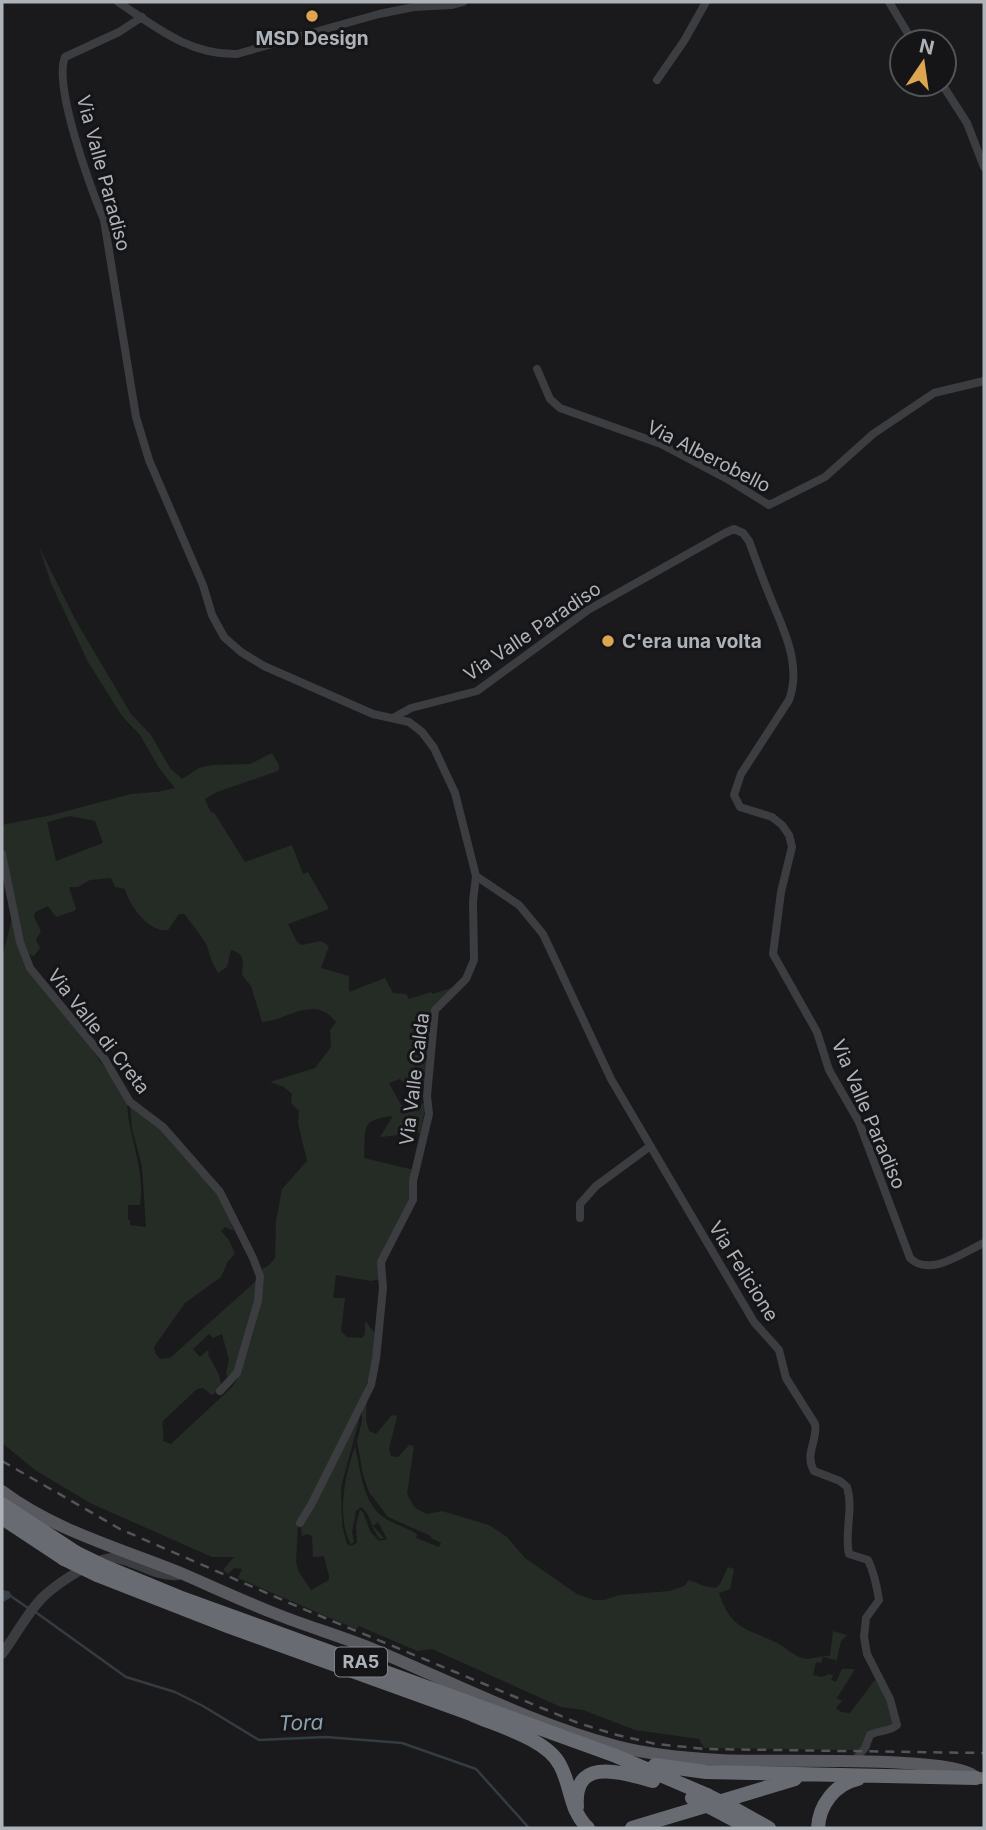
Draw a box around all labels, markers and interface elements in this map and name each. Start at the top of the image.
marker: MSD Design [304,8,320,24]
place label: MSD Design [255,27,369,50]
north arrow [888,28,958,98]
text: N [917,34,936,60]
street label: Via Valle Paradiso [72,93,135,254]
street label: Via Alberobello [643,415,774,497]
street label: Via Valle Paradiso [459,577,605,686]
place label: C'era una volta [622,630,762,653]
marker: C'era una volta [600,633,616,649]
street label: Via Valle di Creta [43,964,155,1098]
street label: Via Valle Calda [395,1011,434,1147]
street label: Via Valle Paradiso [827,1036,910,1193]
street label: Via Felicione [704,1217,783,1326]
road number: RA5 [335,1647,387,1676]
water label: Tora [278,1709,324,1736]

